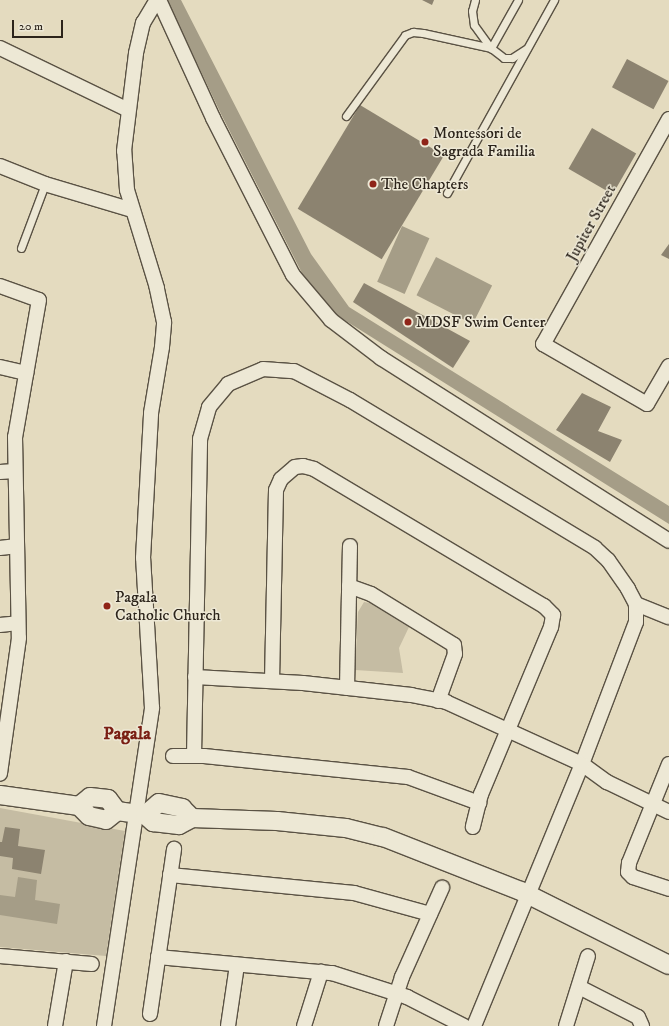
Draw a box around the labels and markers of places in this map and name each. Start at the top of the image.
place label: Montessori de Sagrada Familia [433,123,535,161]
marker: Montessori de Sagrada Familia [420,137,430,147]
place label: The Chapters [381,174,468,194]
marker: The Chapters [368,179,378,189]
place label: MDSF Swim Center [416,312,545,332]
marker: MDSF Swim Center [403,317,413,327]
place label: Pagala Catholic Church [115,587,221,625]
marker: Pagala Catholic Church [102,601,112,611]

